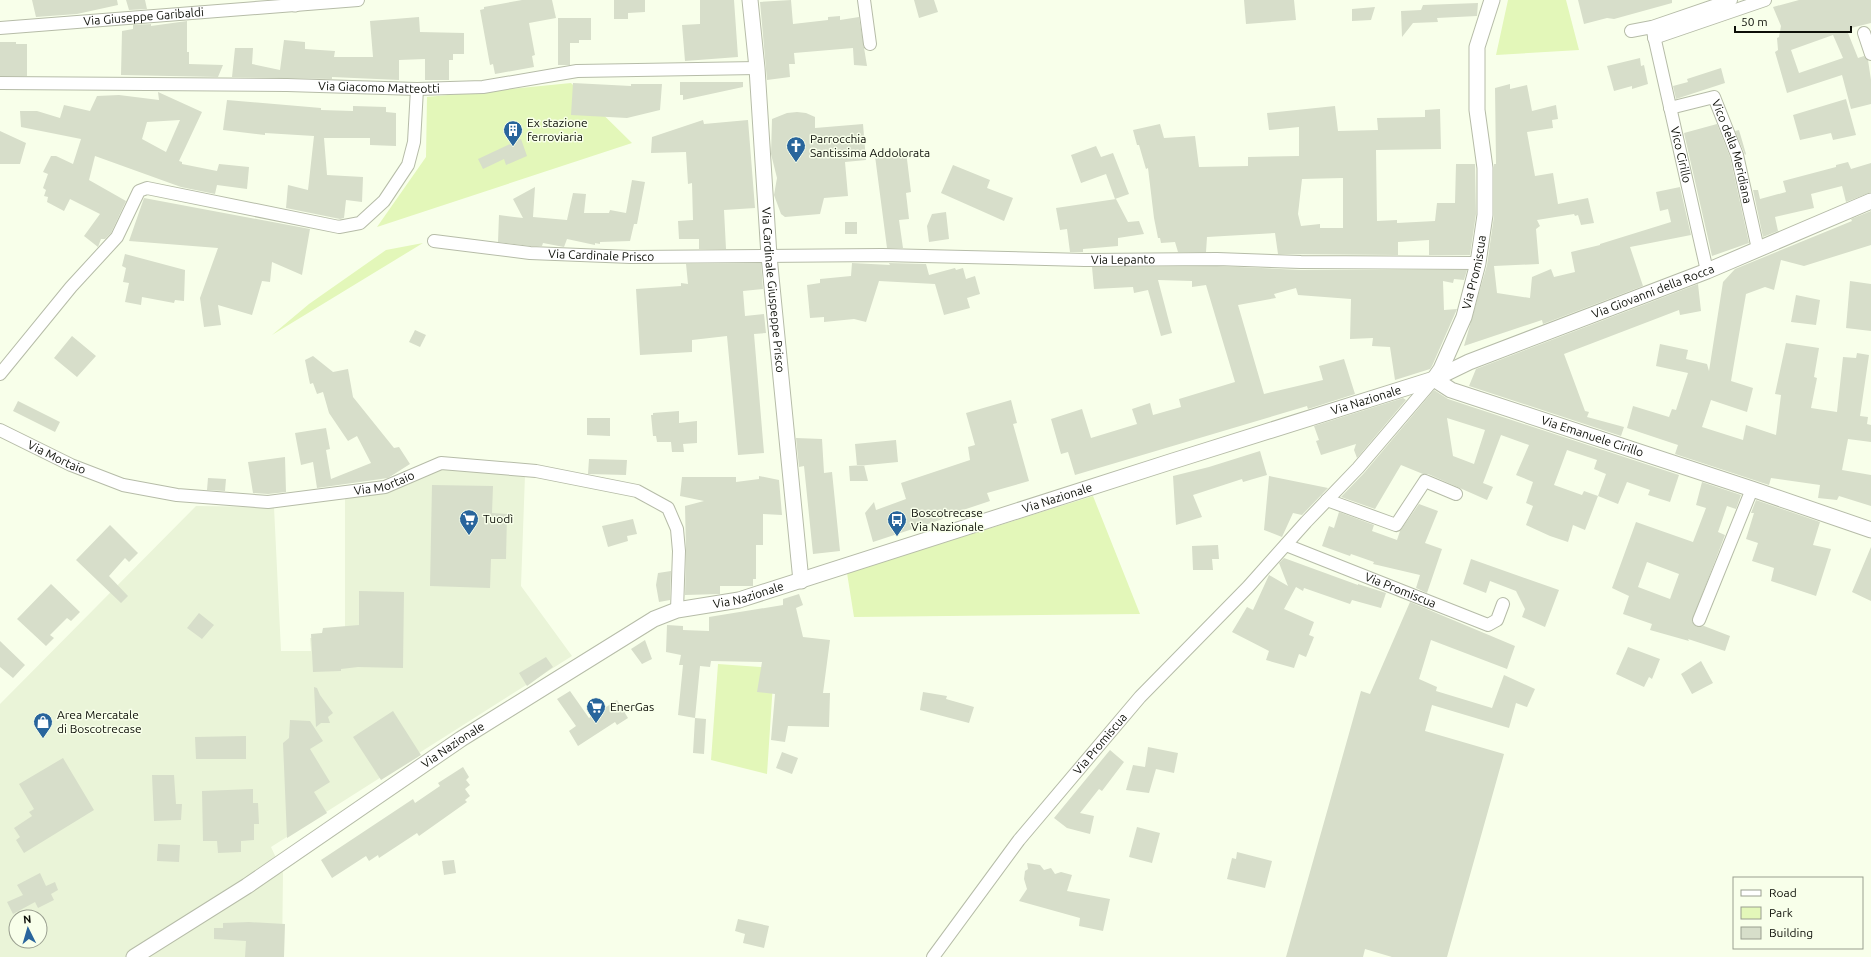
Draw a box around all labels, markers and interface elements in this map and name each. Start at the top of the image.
street label: Via Giuseppe Garibaldi [83,5,204,27]
scale bar [1735,8,1851,34]
text: 50 m [1741,15,1768,28]
street label: Via Giacomo Matteotti [318,79,440,95]
street label: Vico della Meridiana [1710,97,1755,205]
place label: Ex stazione ferroviaria [527,116,588,143]
building icon: Ex stazione ferroviaria [502,119,524,147]
street label: Vico Cirillo [1669,125,1694,184]
place label: Parrocchia Santissima Addolorata [810,132,930,159]
church icon: Parrocchia Santissima Addolorata [785,135,807,163]
street label: Via Cardinale Giuspeppe Prisco [760,207,787,373]
street label: Via Promiscua [1459,234,1488,311]
street label: Via Cardinale Prisco [548,247,654,263]
street label: Via Lepanto [1091,252,1155,266]
street label: Via Giovanni della Rocca [1590,262,1716,320]
street label: Via Nazionale [1329,383,1403,417]
street label: Via Emanuele Cirillo [1540,413,1645,459]
street label: Via Mortaio [26,438,88,476]
street label: Via Mortaio [353,468,416,497]
street label: Via Nazionale [1020,480,1094,515]
place label: Boscotrecase Via Nazionale [911,506,984,533]
supermarket icon: Tuodì [458,508,480,536]
bus stop icon: Boscotrecase Via Nazionale [886,509,908,537]
place label: Tuodì [483,512,513,525]
street label: Via Promiscua [1363,570,1438,610]
street label: Via Nazionale [712,579,785,610]
supermarket icon: EnerGas [585,696,607,724]
place label: EnerGas [610,700,654,713]
place label: Area Mercatale di Boscotrecase [57,708,142,735]
shop icon: Area Mercatale di Boscotrecase [32,711,54,739]
street label: Via Promiscua [1070,711,1129,777]
street label: Via Nazionale [419,719,487,770]
legend [1733,877,1863,949]
text: Road [1769,886,1797,899]
text: Park [1769,906,1793,919]
north arrow [8,909,48,949]
text: N [23,913,32,925]
text: Building [1769,926,1813,939]

